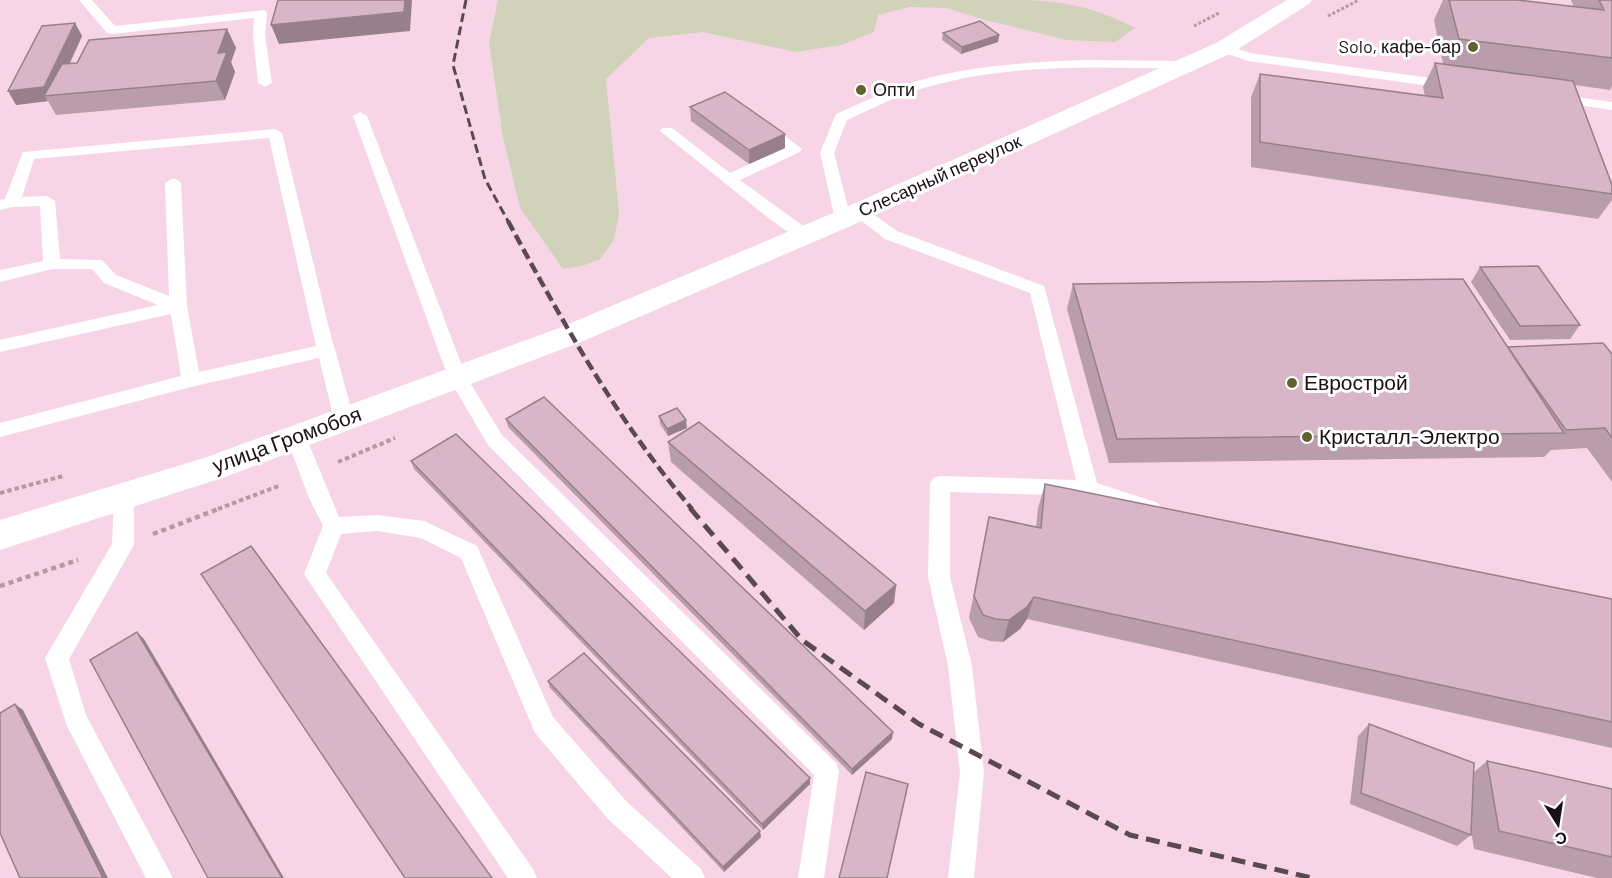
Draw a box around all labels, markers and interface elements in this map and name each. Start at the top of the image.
place label: Solo, кафе-бар [1338,35,1461,57]
marker: Solo, кафе-бар [1466,40,1480,54]
place label: Опти [873,78,915,100]
marker: Опти [854,83,868,97]
street label: Слесарный переулок [855,129,1024,221]
place label: Еврострой [1304,369,1408,394]
marker: Еврострой [1285,376,1299,390]
street label: улица Громобоя [209,400,364,477]
place label: Кристалл-Электро [1319,423,1500,448]
marker: Кристалл-Электро [1300,430,1314,444]
north arrow [1528,794,1588,854]
text: С [1553,829,1569,850]

